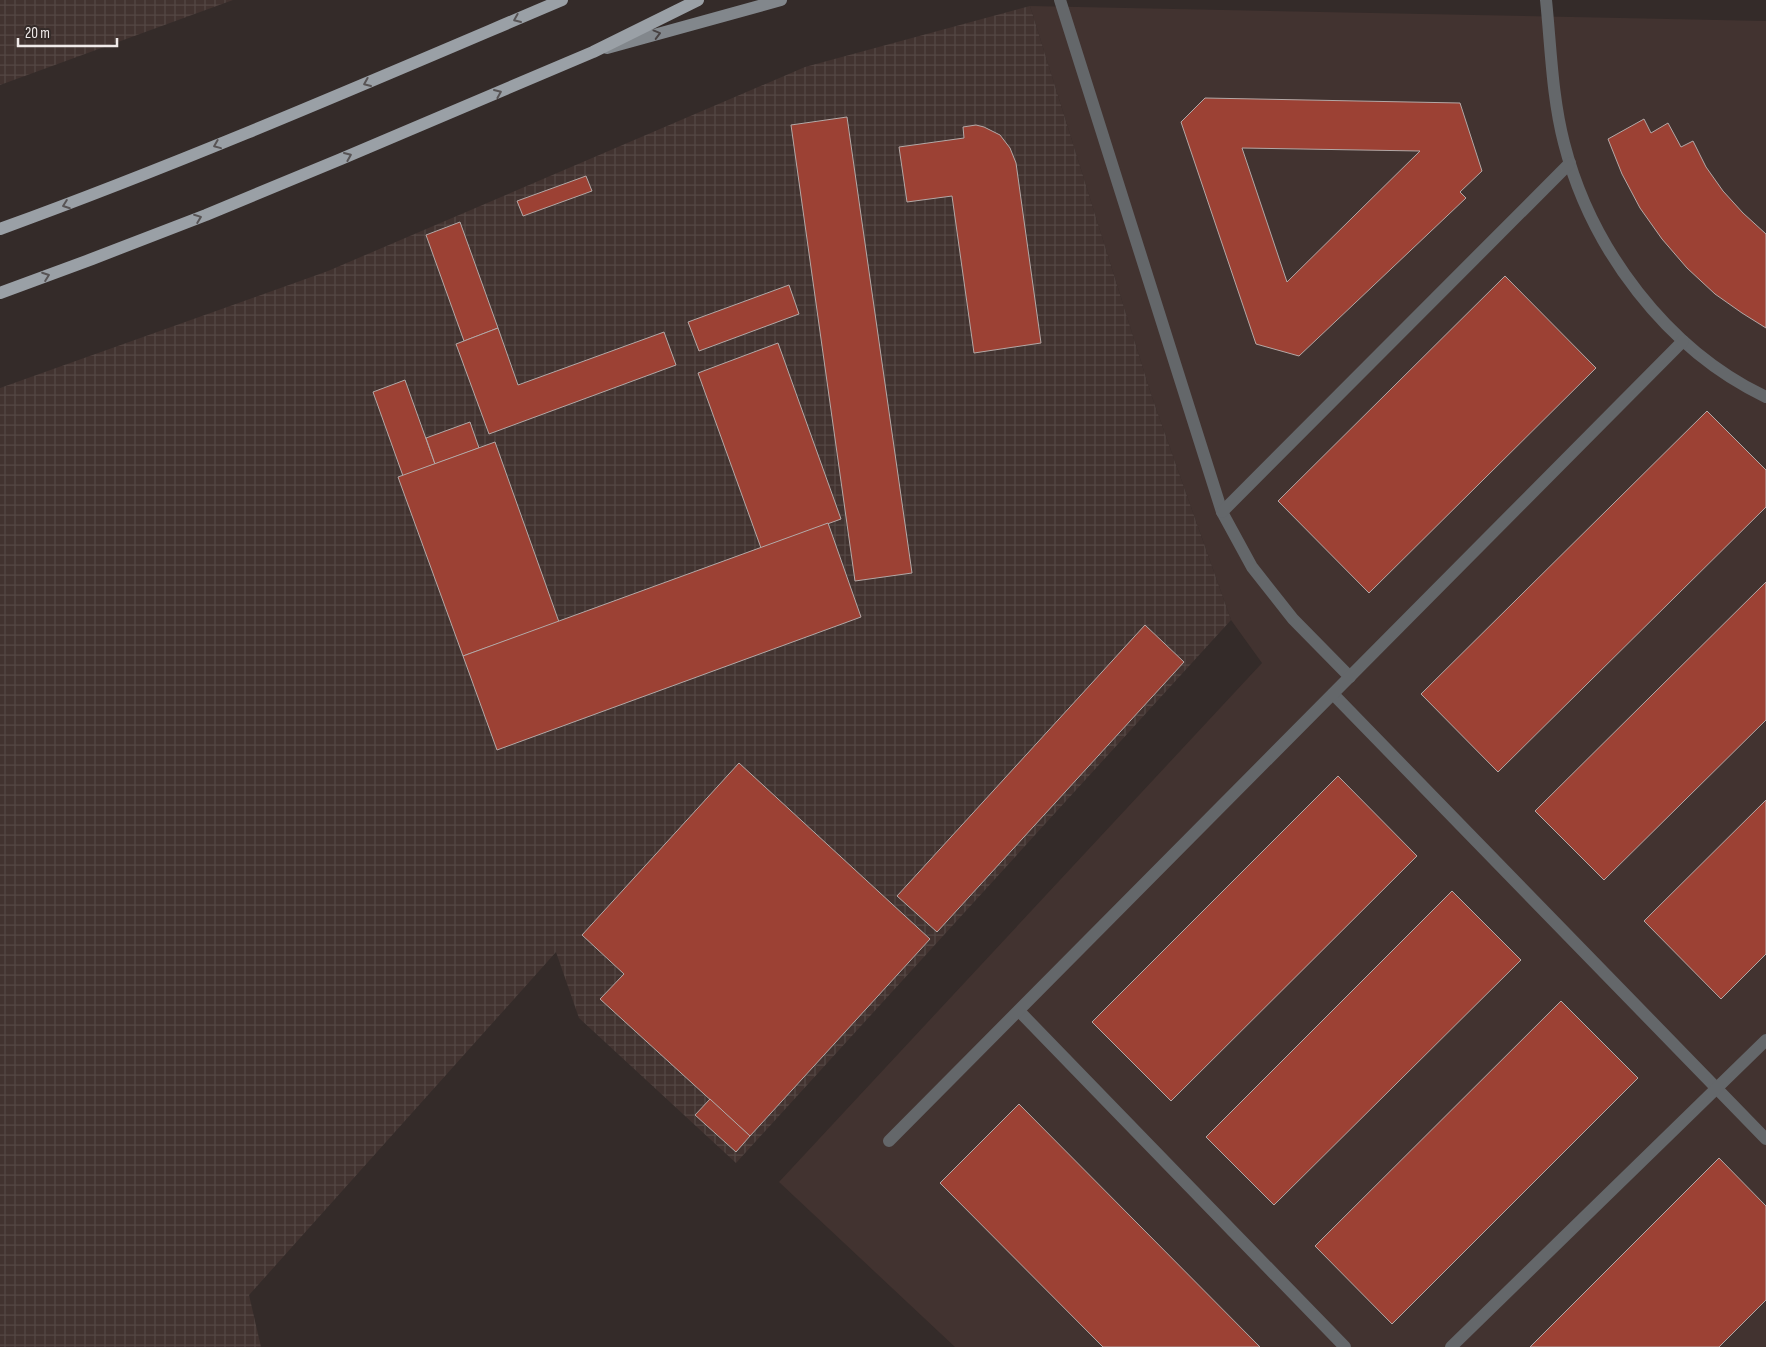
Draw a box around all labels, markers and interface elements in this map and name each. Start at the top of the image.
one-way arrow [513,13,522,24]
scale bar [18,15,116,47]
text: 20 m [25,24,50,43]
one-way arrow [652,30,660,40]
one-way arrow [363,76,372,87]
one-way arrow [493,88,501,98]
one-way arrow [213,139,222,150]
one-way arrow [343,152,352,163]
one-way arrow [62,199,71,209]
one-way arrow [193,214,202,224]
one-way arrow [41,272,50,282]

